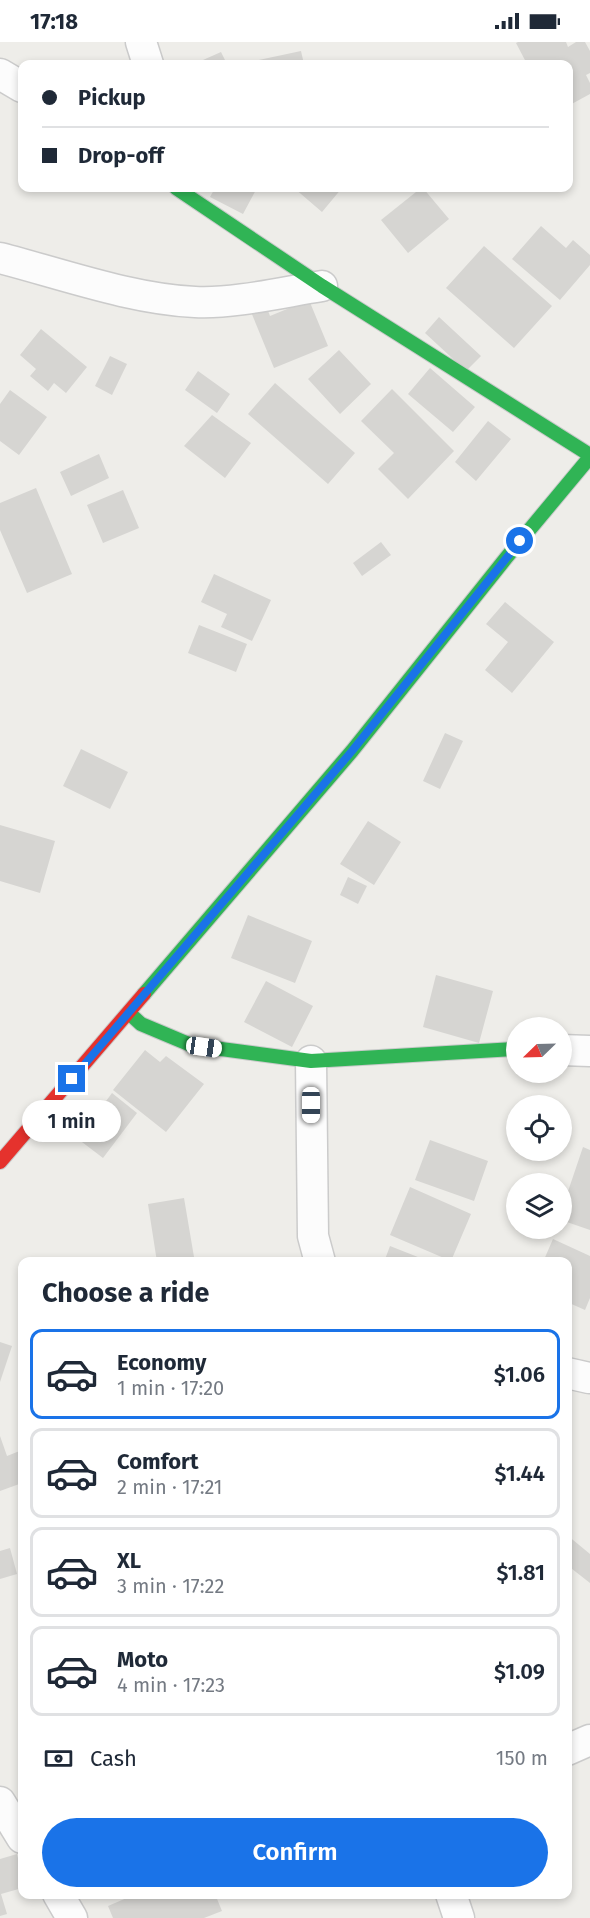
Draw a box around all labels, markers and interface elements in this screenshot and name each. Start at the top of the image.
text: 17:18 [30,8,78,35]
text: Pickup [78,84,146,111]
text: Drop-off [78,142,164,169]
route start [506,527,533,554]
north arrow [506,1017,572,1083]
map controls [506,1017,572,1239]
car [185,1036,223,1058]
route end [58,1065,85,1092]
car [302,1087,320,1123]
button: locate [506,1095,572,1161]
callout: 1 min [22,1100,122,1142]
text: 1 min [47,1109,96,1133]
button: layers [506,1173,572,1239]
text: Choose a ride [42,1277,209,1309]
icon: car [45,1347,99,1401]
text: Economy [117,1349,206,1376]
text: $1.06 [494,1361,545,1388]
text: 1 min · 17:20 [117,1376,224,1400]
icon: car [45,1446,99,1500]
text: Comfort [117,1448,198,1475]
text: $1.44 [494,1460,545,1487]
text: 2 min · 17:21 [117,1475,223,1499]
icon: car [45,1545,99,1599]
text: XL [117,1547,141,1574]
text: $1.81 [496,1559,545,1586]
text: 3 min · 17:22 [117,1574,224,1598]
icon: car [45,1644,99,1698]
text: Moto [117,1646,168,1673]
text: $1.09 [494,1658,545,1685]
text: 4 min · 17:23 [117,1673,225,1697]
icon: cash [42,1742,75,1775]
text: Cash [90,1745,137,1772]
text: 150 m [496,1746,548,1770]
button: Confirm [42,1818,548,1887]

